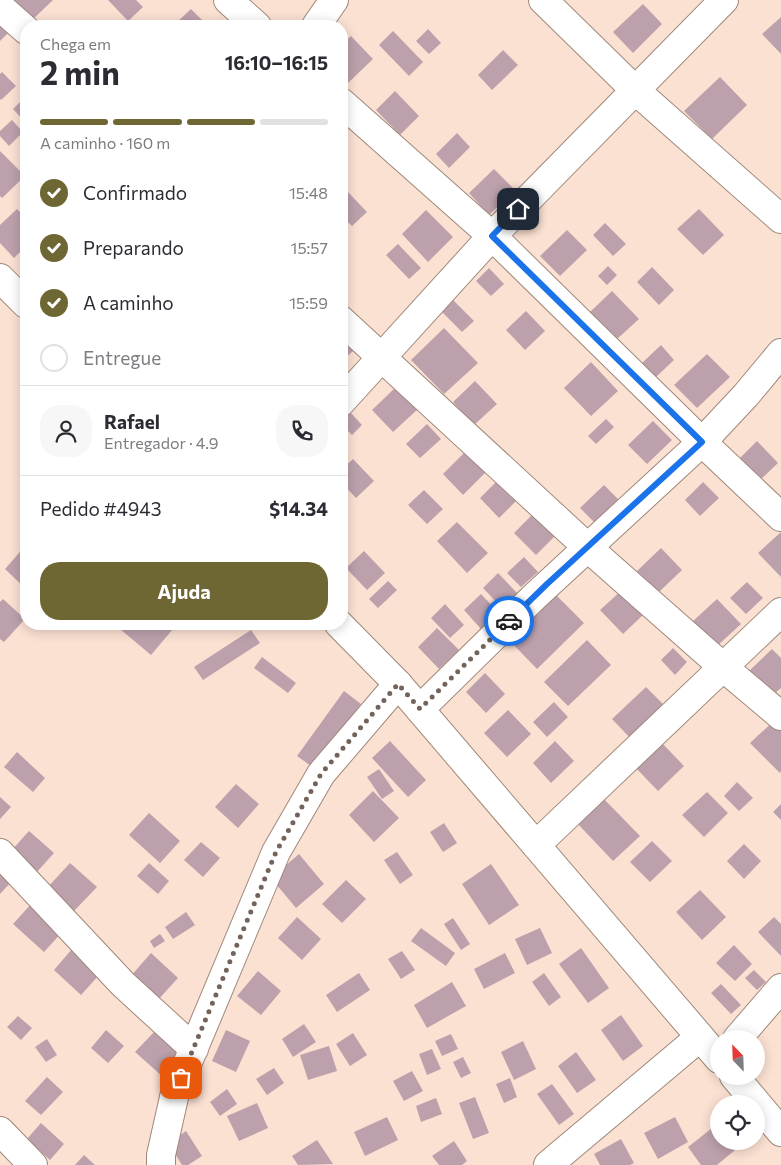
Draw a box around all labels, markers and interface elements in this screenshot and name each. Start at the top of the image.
text: Chega em [40,34,111,53]
text: 16:10–16:15 [225,51,328,74]
text: 2 min [40,52,120,92]
text: A caminho · 160 m [40,133,170,152]
icon: check [40,179,68,207]
text: Confirmado [83,181,187,204]
text: 15:48 [289,183,328,202]
pin [497,188,539,230]
icon: home [504,195,532,223]
icon: check [40,234,68,262]
text: Preparando [83,236,184,259]
text: 15:57 [291,238,328,257]
icon: check [40,289,68,317]
text: A caminho [83,291,174,314]
text: 15:59 [289,293,328,312]
text: Entregue [83,346,161,369]
button: person [40,405,92,457]
button: phone [276,405,328,457]
text: Rafael [104,410,160,433]
text: Entregador · 4.9 [104,433,219,452]
text: Pedido #4943 [40,497,162,520]
text: $14.34 [269,497,328,520]
button: Ajuda [40,562,328,620]
courier [484,596,534,646]
icon: car [495,607,523,635]
north arrow [710,1030,765,1085]
map controls [710,1030,765,1150]
pin [160,1057,202,1099]
icon: bag [167,1064,195,1092]
button: locate [710,1095,765,1150]

